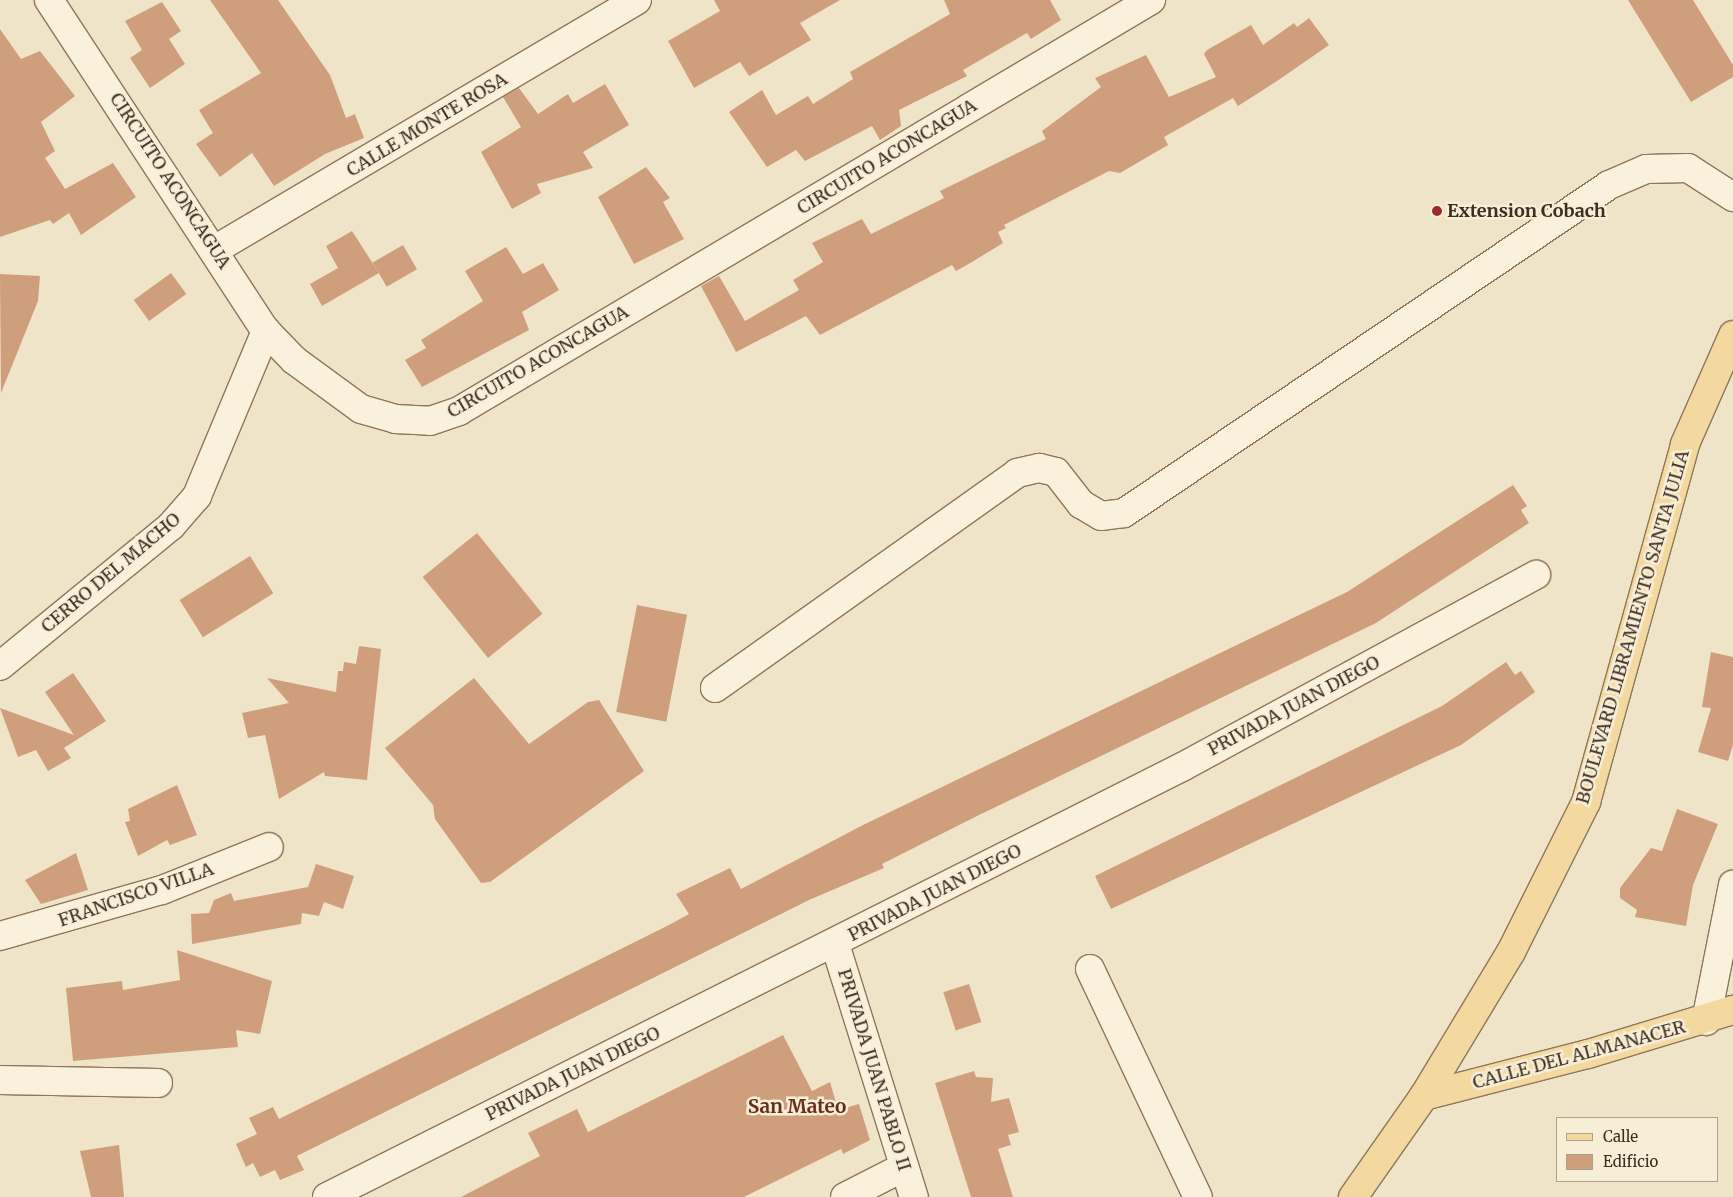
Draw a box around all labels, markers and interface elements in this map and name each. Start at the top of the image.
street label: CALLE MONTE ROSA [343,69,511,181]
street label: CIRCUITO ACONCAGUA [105,89,235,273]
street label: CIRCUITO ACONCAGUA [793,95,981,219]
place label: Extension Cobach [1447,200,1606,222]
marker: Extension Cobach [1431,205,1443,217]
street label: CIRCUITO ACONCAGUA [444,301,632,423]
street label: BOULEVARD LIBRAMIENTO SANTA JULIA [1572,448,1694,806]
street label: CERRO DEL MACHO [37,508,185,638]
street label: PRIVADA JUAN DIEGO [1204,652,1384,760]
street label: PRIVADA JUAN DIEGO [845,840,1025,946]
street label: FRANCISCO VILLA [56,858,216,932]
street label: PRIVADA JUAN PABLO II [833,966,915,1174]
street label: CALLE DEL ALMANACER [1470,1016,1688,1094]
street label: PRIVADA JUAN DIEGO [482,1022,664,1126]
district label: San Mateo [748,1096,846,1118]
legend [1556,1117,1718,1182]
text: Calle [1603,1127,1638,1146]
text: Edificio [1603,1152,1658,1171]

